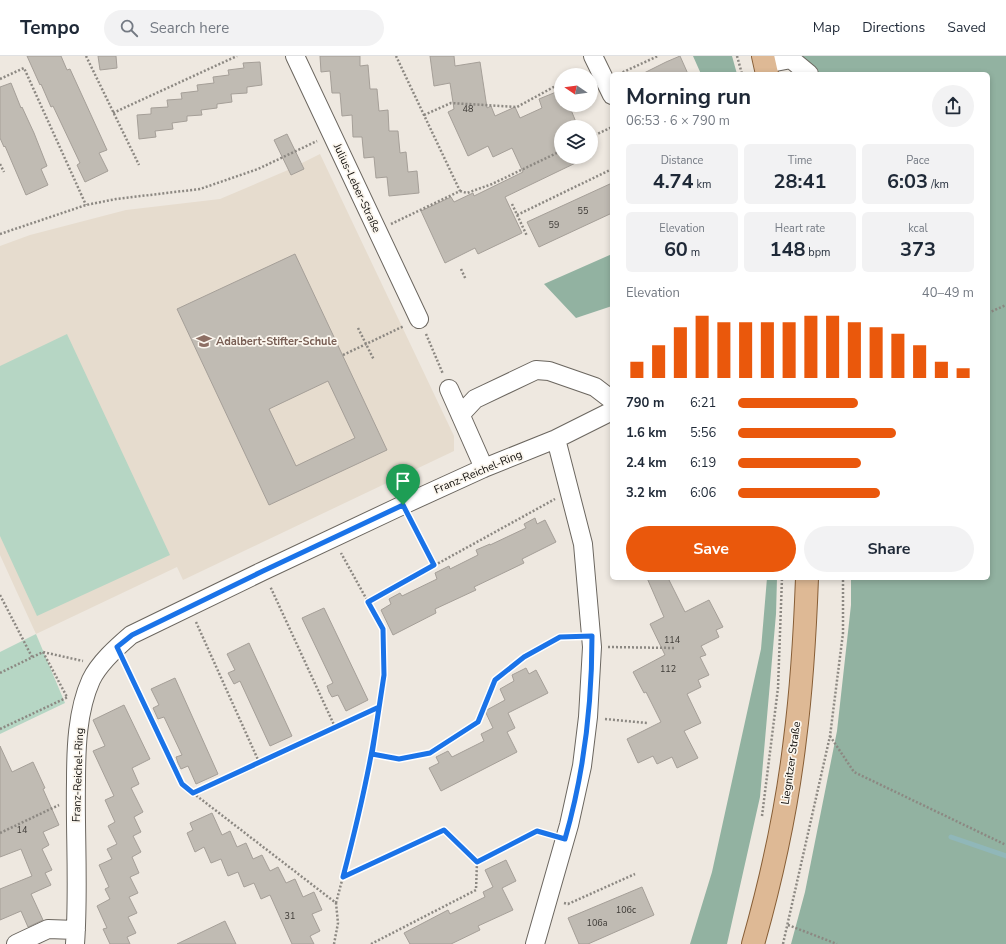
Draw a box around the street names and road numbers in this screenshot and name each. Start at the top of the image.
street label: Julius-Leber-Straße [329,140,384,235]
street label: Franz-Reichel-Ring [432,447,524,497]
street label: Liegnitzer Straße [778,720,804,806]
street label: Franz-Reichel-Ring [69,728,87,822]

